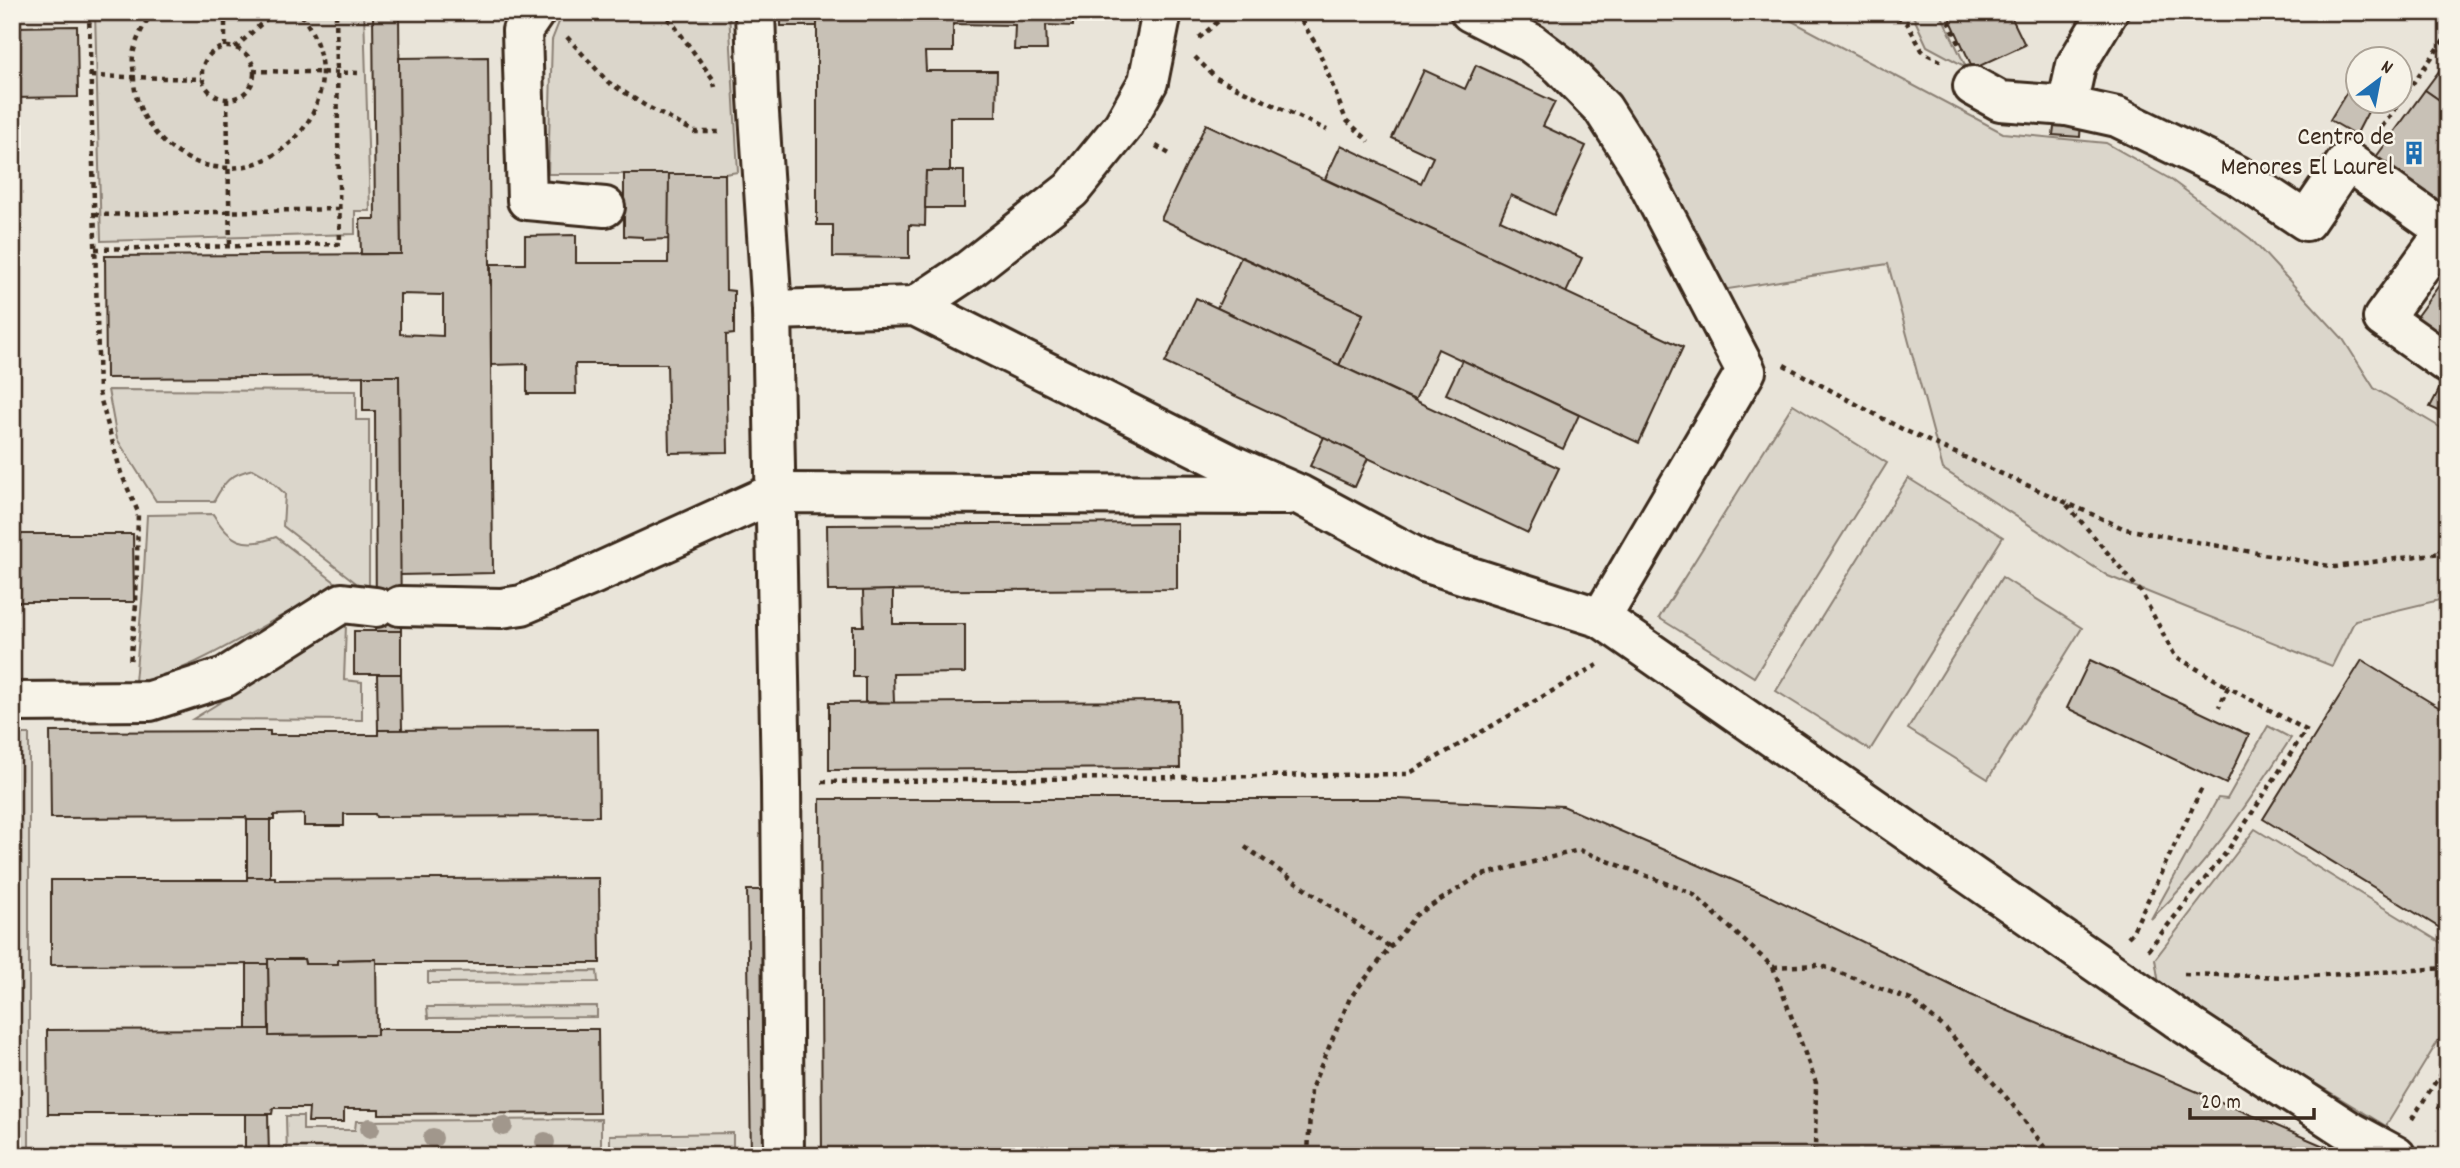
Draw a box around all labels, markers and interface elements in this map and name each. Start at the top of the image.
north arrow [2344,46,2414,116]
text: N [2375,55,2397,82]
place label: Centro de Menores El Laurel [2221,120,2394,187]
building icon: Centro de Menores El Laurel [2400,139,2428,167]
scale bar [2190,1077,2315,1121]
text: 20 m [2201,1089,2241,1119]

